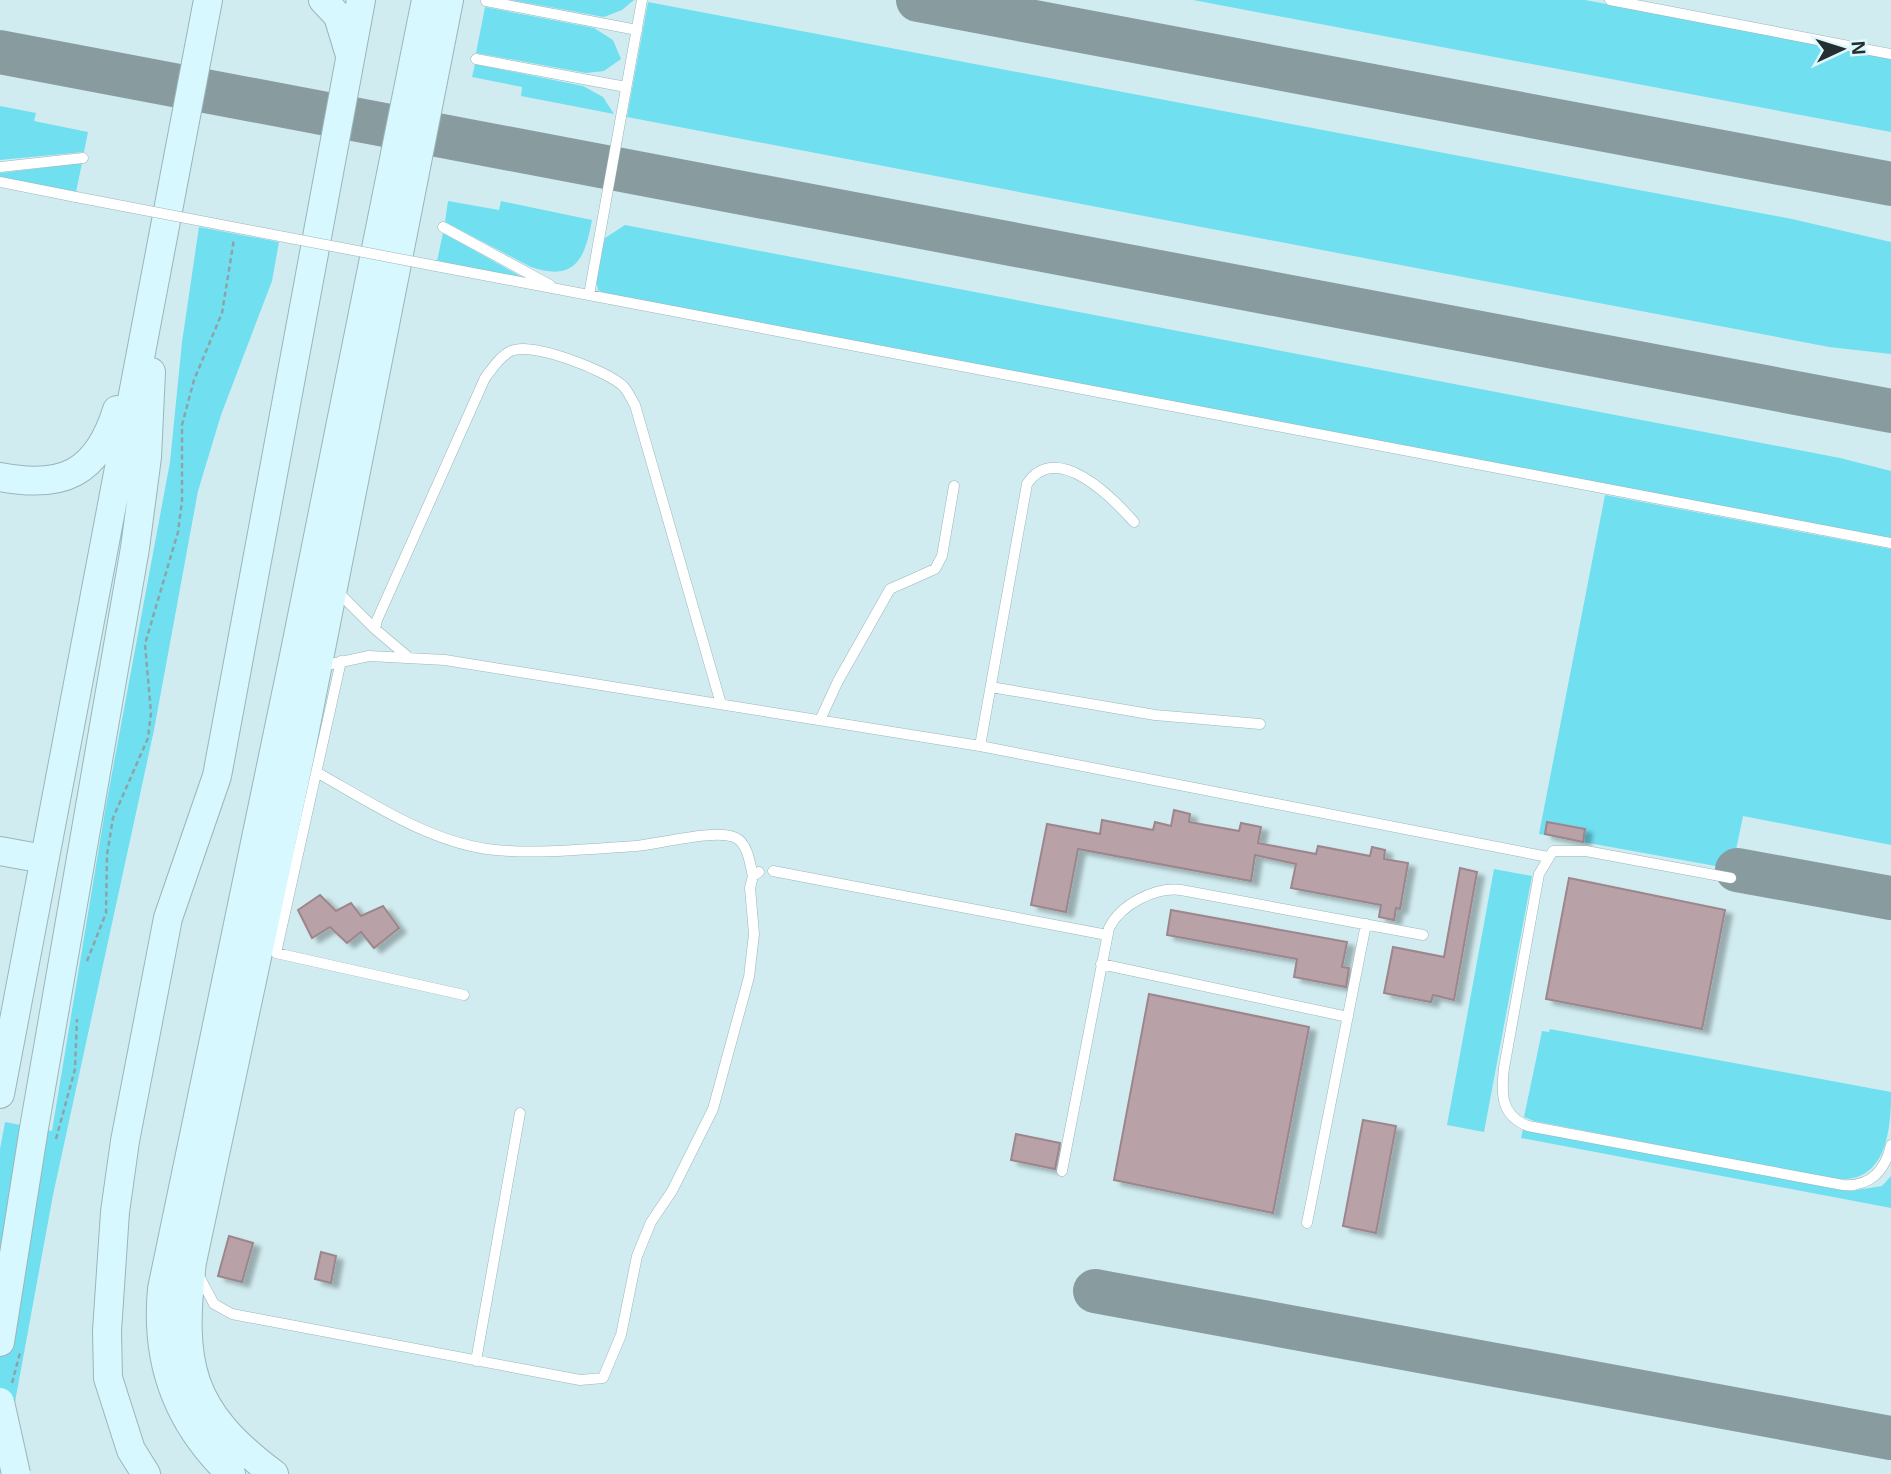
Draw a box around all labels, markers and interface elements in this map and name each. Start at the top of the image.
north arrow [1807,14,1877,84]
text: N [1848,40,1869,55]

